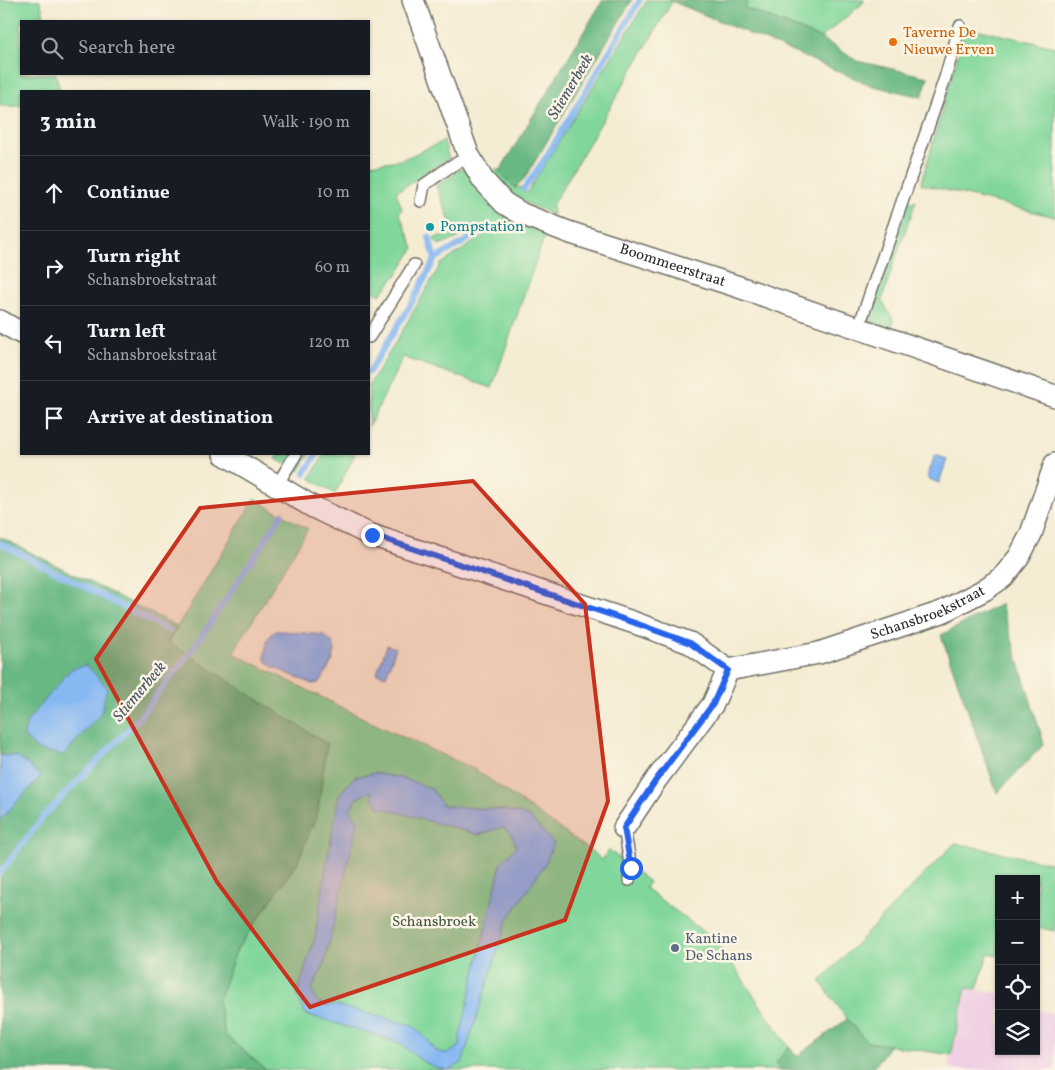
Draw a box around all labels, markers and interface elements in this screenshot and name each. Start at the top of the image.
search box [20,20,370,75]
place label: Taverne De Nieuwe Erven [903,23,995,61]
icon: search [38,34,66,62]
text: Search here [78,35,175,61]
marker: Taverne De Nieuwe Erven [887,36,899,48]
water label: Stiemerbeek [543,50,599,124]
text: 3 min [40,108,96,137]
text: Walk · 190 m [262,112,350,134]
icon: ahead [40,179,68,207]
text: Continue [87,180,170,206]
text: 10 m [317,182,350,204]
place label: Pompstation [440,217,524,238]
marker: Pompstation [424,221,436,233]
street label: Boommeerstraat [617,239,728,292]
text: Turn right [87,244,180,270]
icon: right [40,254,68,282]
text: 60 m [315,257,350,279]
text: Schansbroekstraat [87,270,217,292]
text: Turn left [87,319,166,345]
icon: left [40,329,68,357]
text: 120 m [308,332,350,354]
text: Schansbroekstraat [87,345,217,367]
icon: arrive [40,404,68,432]
text: Arrive at destination [87,405,273,431]
route end [361,524,384,547]
street label: Schansbroekstraat [868,581,989,646]
water label: Stiemerbeek [108,657,172,727]
route start [620,857,643,880]
map controls [995,875,1040,1055]
button: + [995,875,1040,920]
park label: Schansbroek [392,912,476,933]
button: − [995,920,1040,965]
place label: Kantine De Schans [685,929,752,967]
marker: Kantine De Schans [669,942,681,954]
button: locate [995,965,1040,1010]
button: layers [995,1010,1040,1055]

